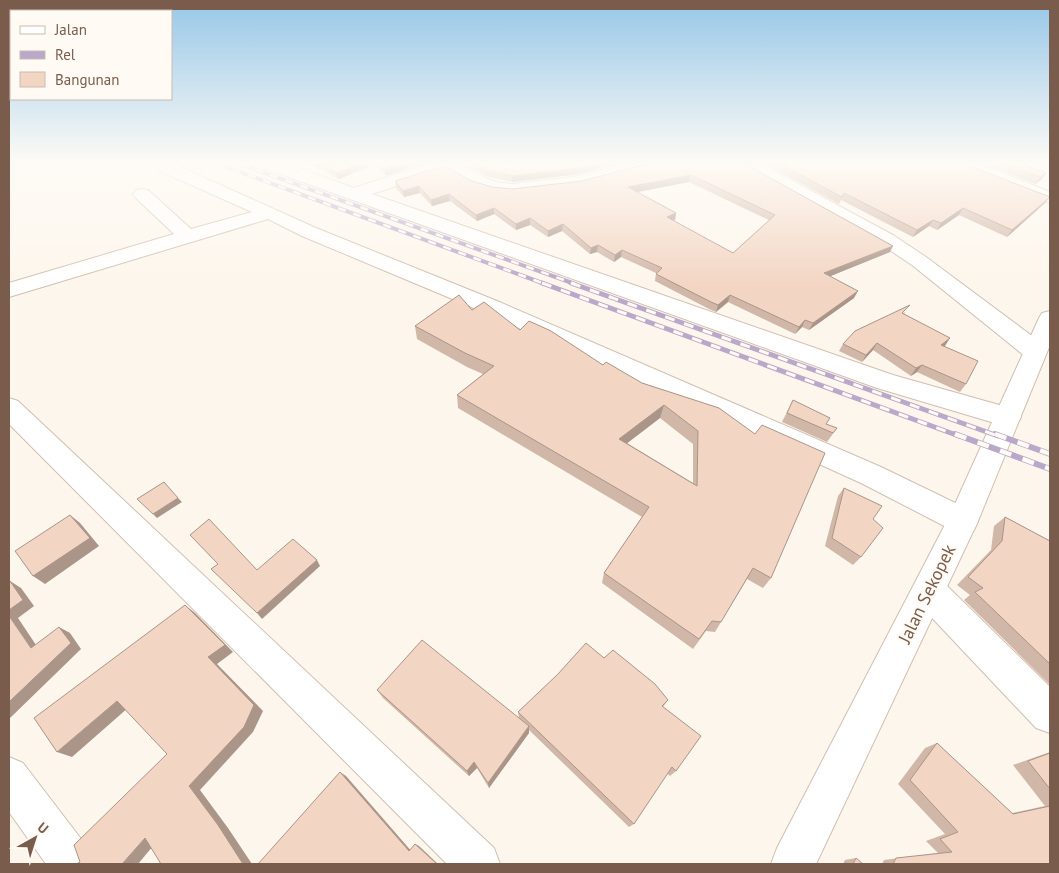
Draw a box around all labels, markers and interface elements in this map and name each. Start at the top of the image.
legend [10,10,172,100]
text: Jalan [54,20,87,39]
text: Rel [55,45,76,64]
text: Bangunan [55,70,119,89]
street label: Jalan Sekopek [892,540,961,648]
north arrow [10,813,60,863]
text: U [34,818,52,838]

